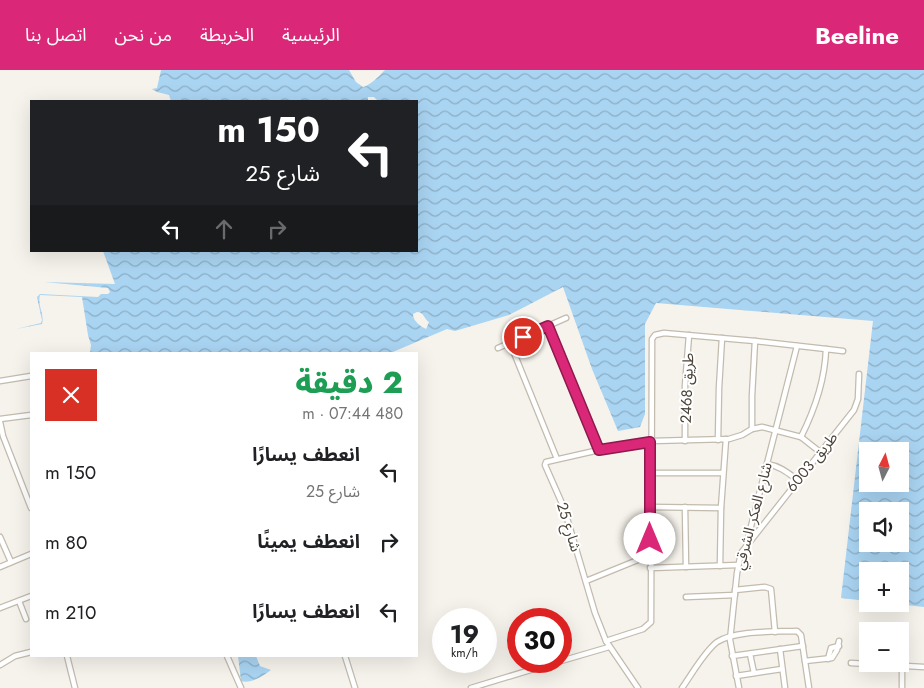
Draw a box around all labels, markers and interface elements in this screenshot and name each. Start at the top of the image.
text: Beeline [815,18,899,53]
text: اتصل بنا [25,22,87,48]
text: من نحن [115,22,172,48]
text: الخريطة [200,22,254,48]
text: الرئيسية [282,22,340,48]
text: 150 m [217,105,320,155]
icon: left [338,120,403,185]
text: شارع 25 [246,157,320,189]
icon: left [157,215,185,243]
icon: ahead [210,215,238,243]
icon: right [263,215,291,243]
pin [502,316,544,358]
icon: arrive [509,323,537,351]
street label: طريق 2468 [675,352,699,424]
text: 2 دقيقة [295,361,403,404]
button: close [45,369,97,421]
text: 480 m · 07:44 [302,402,403,425]
street label: طريق 6003 [781,427,843,497]
text: انعطف يسارًا [252,441,360,468]
north arrow [859,442,909,492]
map controls [859,442,909,672]
icon: left [375,458,403,486]
text: 150 m [45,459,96,486]
street label: شارع العكر الشرقي [728,460,779,572]
text: شارع 25 [306,480,360,503]
street label: شارع 25 [550,500,587,555]
button: sound [859,502,909,552]
position arrow [623,512,675,564]
text: انعطف يمينًا [257,528,360,555]
icon: right [375,528,403,556]
text: 80 m [45,529,87,556]
button: + [859,562,909,612]
text: انعطف يسارًا [252,598,360,625]
icon: left [375,598,403,626]
text: 210 m [45,599,96,626]
speed limit sign: 30 [507,608,572,673]
text: 19 [450,616,479,652]
button: − [859,622,909,672]
text: km/h [451,644,478,662]

